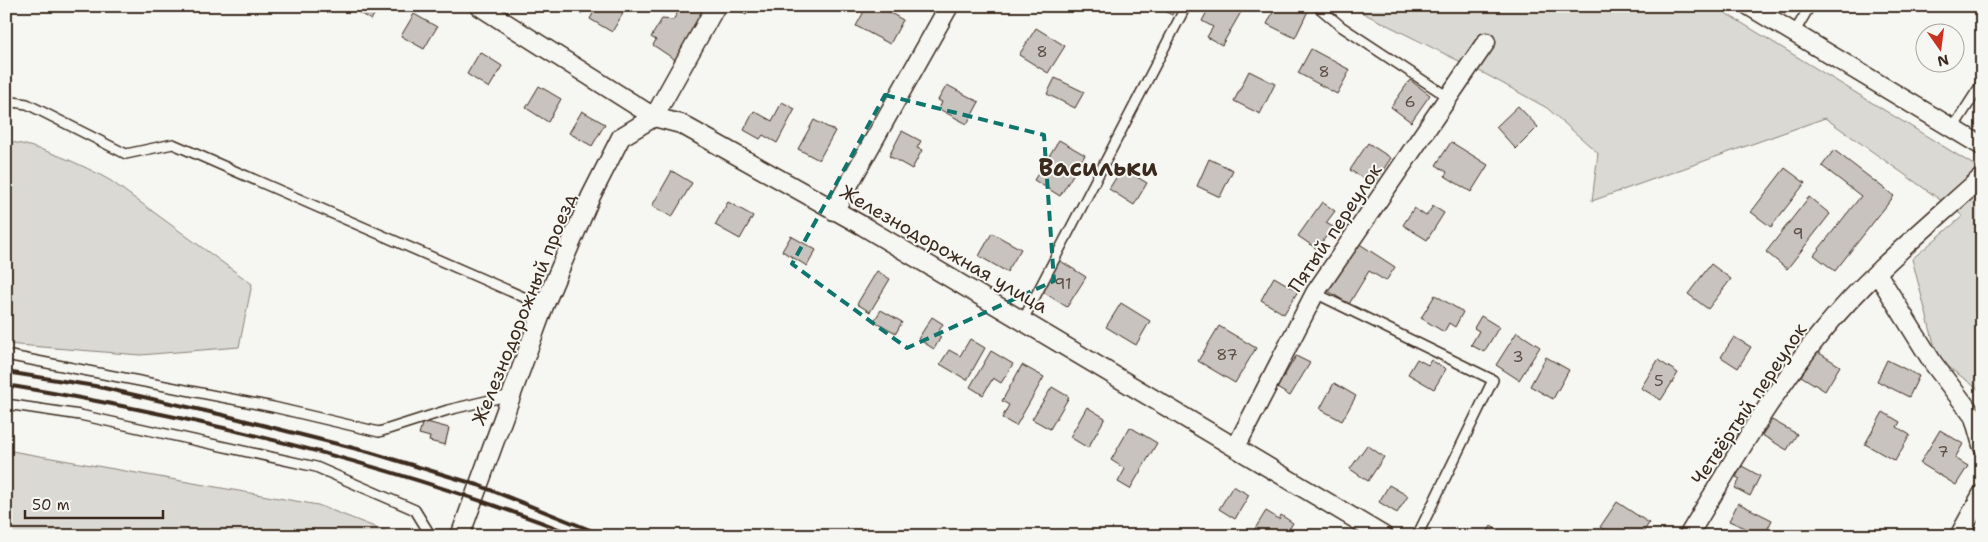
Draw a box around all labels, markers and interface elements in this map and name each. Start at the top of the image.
north arrow [1916,22,1966,72]
house number: 8 [1036,41,1048,62]
text: N [1936,51,1951,71]
house number: 8 [1318,61,1330,82]
house number: 6 [1404,91,1416,112]
district label: Васильки [1038,152,1158,184]
street label: Пятый переулок [1283,159,1387,297]
street label: Железнодорожная улица [836,179,1053,319]
street label: Железнодорожный проезд [466,189,582,429]
house number: 9 [1792,223,1804,244]
house number: 91 [1054,273,1072,294]
street label: Четвёртый переулок [1686,318,1812,490]
house number: 87 [1216,344,1238,365]
house number: 3 [1512,346,1524,367]
house number: 5 [1654,370,1664,391]
house number: 7 [1937,441,1949,462]
scale bar [25,487,162,519]
text: 50 m [32,495,70,515]

